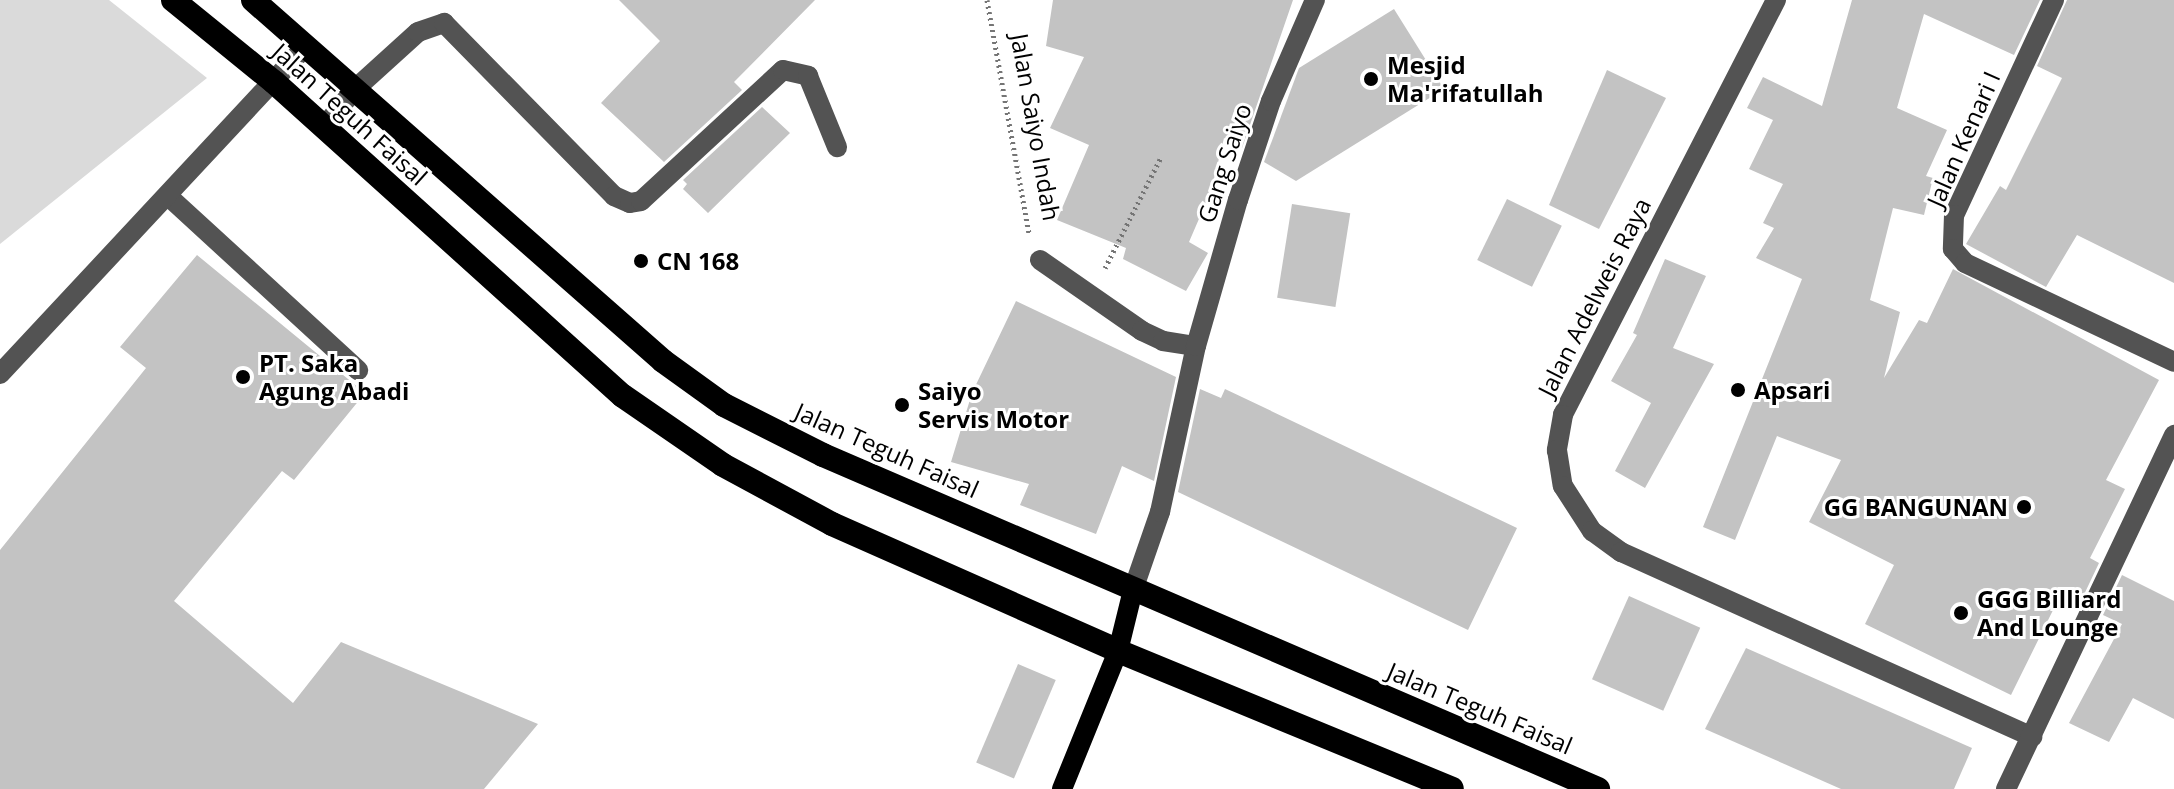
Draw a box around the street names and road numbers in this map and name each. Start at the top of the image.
street label: Jalan Saiyo Indah [1005,31,1067,223]
street label: Jalan Teguh Faisal [267,37,433,191]
street label: Jalan Kenari I [1920,67,2006,211]
street label: Gang Saiyo [1191,100,1257,226]
street label: Jalan Adelweis Raya [1531,193,1657,401]
street label: Jalan Teguh Faisal [791,397,983,503]
street label: Jalan Teguh Faisal [1383,656,1577,760]

